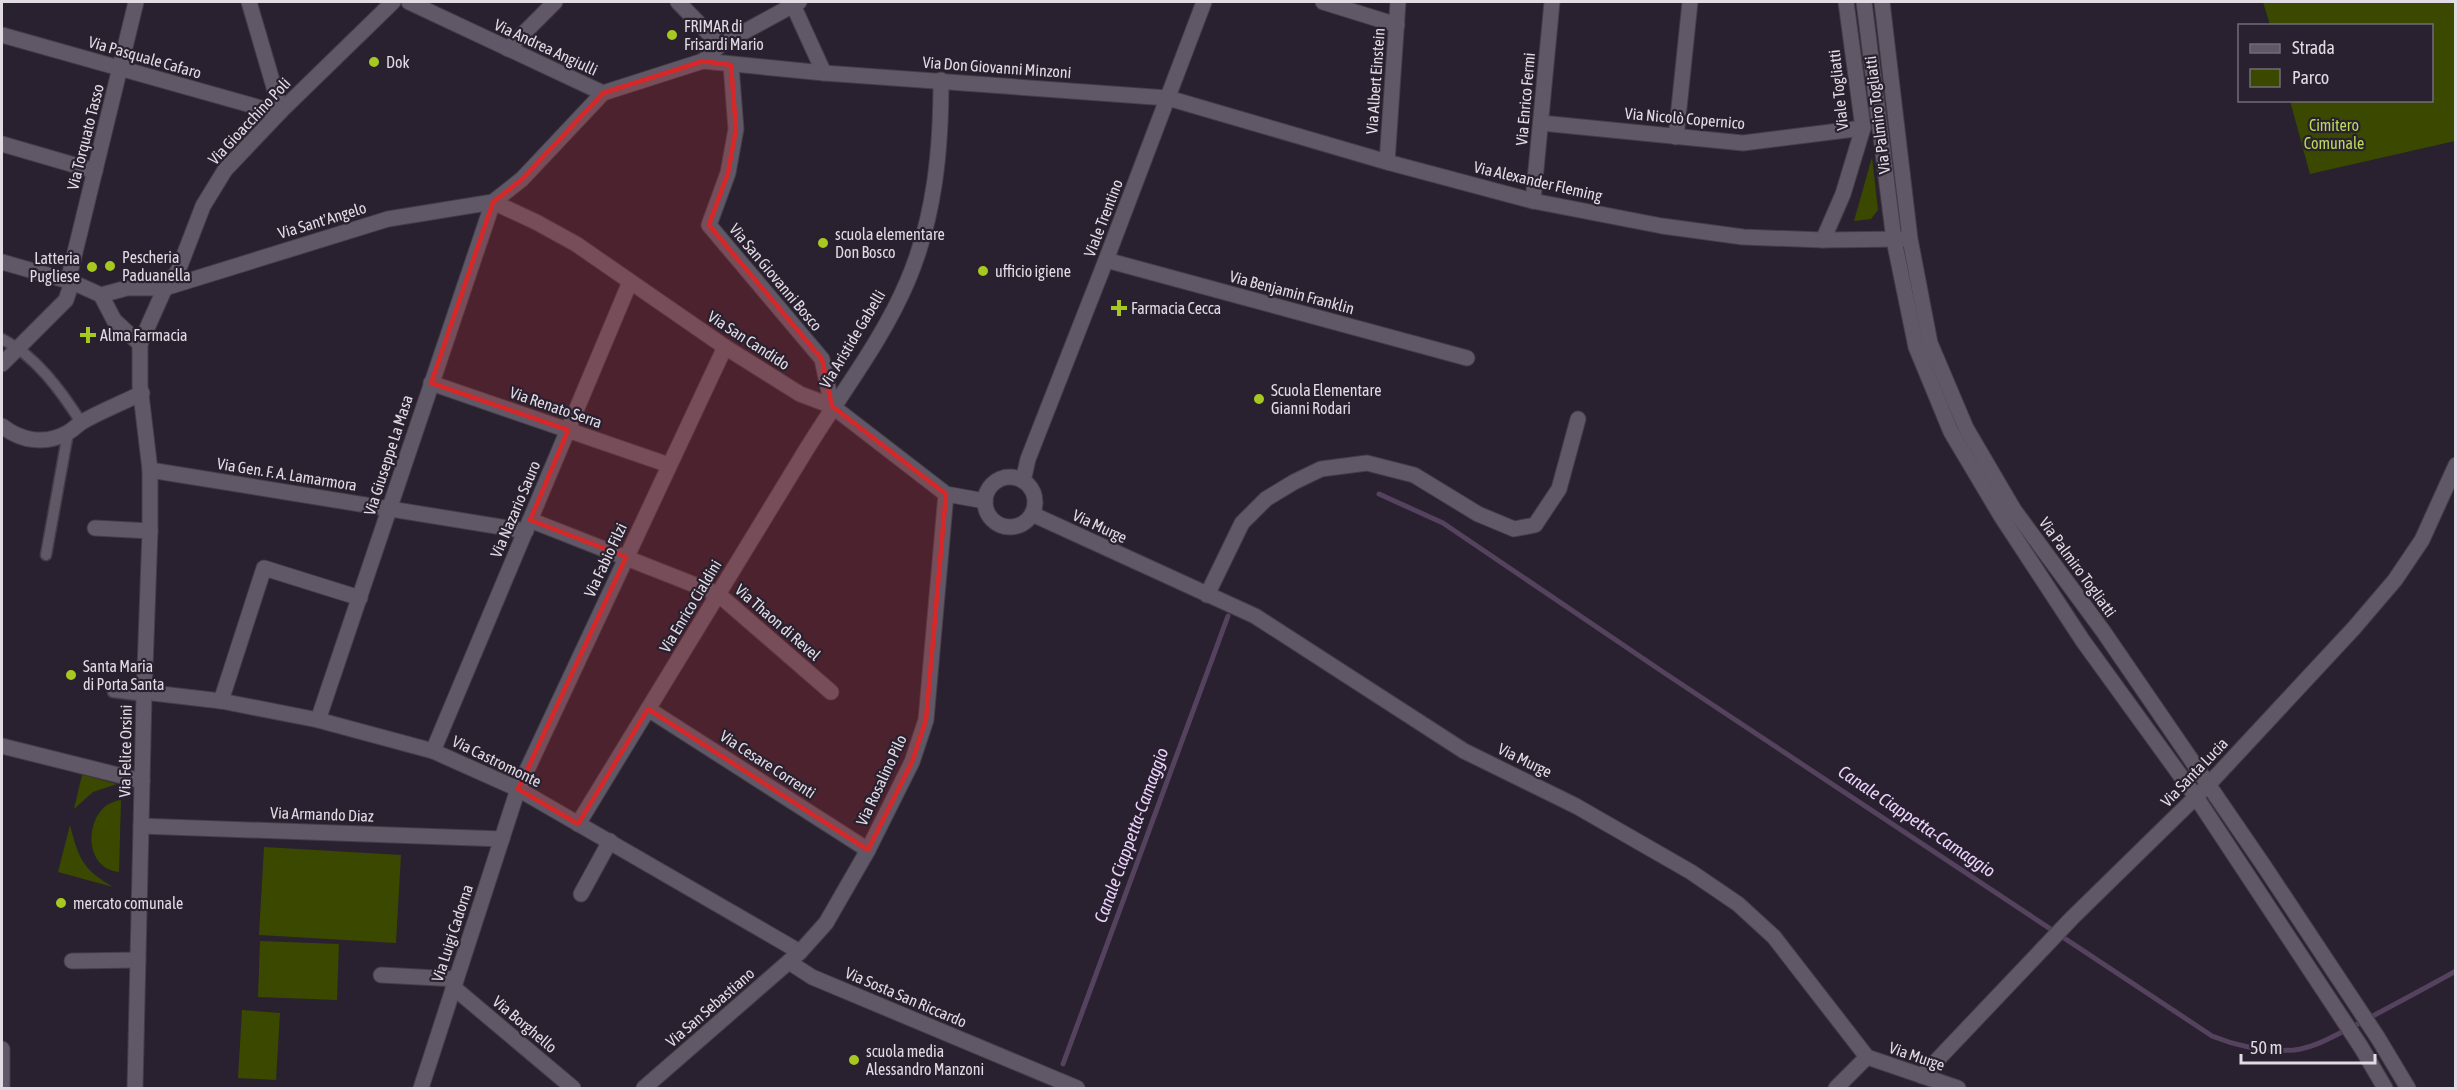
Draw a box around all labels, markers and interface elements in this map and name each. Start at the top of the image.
street label: Via Andrea Angiulli [491,15,601,80]
place label: FRIMAR di Frisardi Mario [684,17,764,53]
legend [2238,24,2433,102]
street label: Via Albert Einstein [1362,27,1388,135]
marker: FRIMAR di Frisardi Mario [665,28,679,42]
street label: Via Pasquale Cafaro [86,32,204,83]
text: Strada [2292,37,2335,58]
street label: Viale Togliatti [1825,49,1852,131]
street label: Via Enrico Fermi [1512,52,1538,146]
place label: Dok [386,53,410,71]
street label: Via Don Giovanni Minzoni [922,53,1072,81]
marker: Dok [367,55,381,69]
street label: Via Palmiro Togliatti [1861,55,1894,175]
text: Parco [2292,67,2329,88]
street label: Via Gioacchino Poli [204,74,294,168]
street label: Via Torquato Tasso [63,82,108,192]
street label: Via Nicolò Copernico [1624,104,1746,133]
park label: Cimitero Comunale [2304,116,2364,152]
street label: Via Alexander Fleming [1472,157,1604,206]
street label: Viale Trentino [1080,177,1126,259]
street label: Via Sant'Angelo [276,198,369,243]
street label: Via San Giovanni Bosco [726,220,826,334]
place label: scuola elementare Don Bosco [835,225,945,261]
marker: scuola elementare Don Bosco [816,236,830,250]
place label: Pescheria Paduanella [122,248,191,284]
place label: Latteria Pugliese [29,249,80,286]
marker: Pescheria Paduanella [103,259,117,273]
marker: Latteria Pugliese [85,260,99,274]
place label: ufficio igiene [995,262,1071,281]
marker: ufficio igiene [976,264,990,278]
street label: Via Benjamin Franklin [1227,267,1356,318]
street label: Via Aristide Gabelli [816,287,888,391]
place label: Farmacia Cecca [1131,299,1221,317]
marker: Farmacia Cecca [1112,301,1126,315]
street label: Via San Candido [705,307,793,373]
place label: Alma Farmacia [100,326,188,344]
marker: Alma Farmacia [81,328,95,342]
place label: Scuola Elementare Gianni Rodari [1271,381,1382,417]
street label: Via Renato Serra [508,383,604,431]
street label: Via Giuseppe La Masa [360,392,417,518]
marker: Scuola Elementare Gianni Rodari [1252,392,1266,406]
street label: Via Gen. F. A. Lamarmora [216,454,358,494]
street label: Via Nazario Sauro [486,458,544,560]
street label: Via Murge [1070,506,1130,547]
street label: Via Palmiro Togliatti [2035,514,2120,621]
street label: Via Fabio Filzi [580,520,630,600]
street label: Via Enrico Cialdini [655,556,725,656]
street label: Via Thaon di Revel [732,580,825,664]
place label: Santa Maria di Porta Santa [83,657,164,693]
marker: Santa Maria di Porta Santa [64,668,78,682]
street label: Via Felice Orsini [115,705,135,797]
street label: Via Cesare Correnti [717,726,819,802]
street label: Via Castromonte [450,732,544,790]
street label: Via Rosalino Pilo [852,732,910,828]
street label: Via Santa Lucia [2157,734,2231,810]
street label: Via Murge [1495,739,1555,782]
water label: Canale Ciappetta-Camaggio [1090,745,1172,925]
water label: Canale Ciappetta-Camaggio [1835,761,1999,881]
street label: Via Armando Diaz [270,803,374,825]
street label: Via Luigi Cadorna [428,882,477,984]
place label: mercato comunale [73,894,183,912]
marker: mercato comunale [54,896,68,910]
street label: Via Sosta San Riccardo [843,963,969,1031]
street label: Via San Sebastiano [662,964,758,1050]
street label: Via Borghello [489,992,561,1057]
scale bar [2241,1027,2374,1065]
text: 50 m [2250,1037,2282,1058]
street label: Via Murge [1886,1038,1947,1075]
place label: scuola media Alessandro Manzoni [866,1042,984,1078]
marker: scuola media Alessandro Manzoni [847,1053,861,1067]

